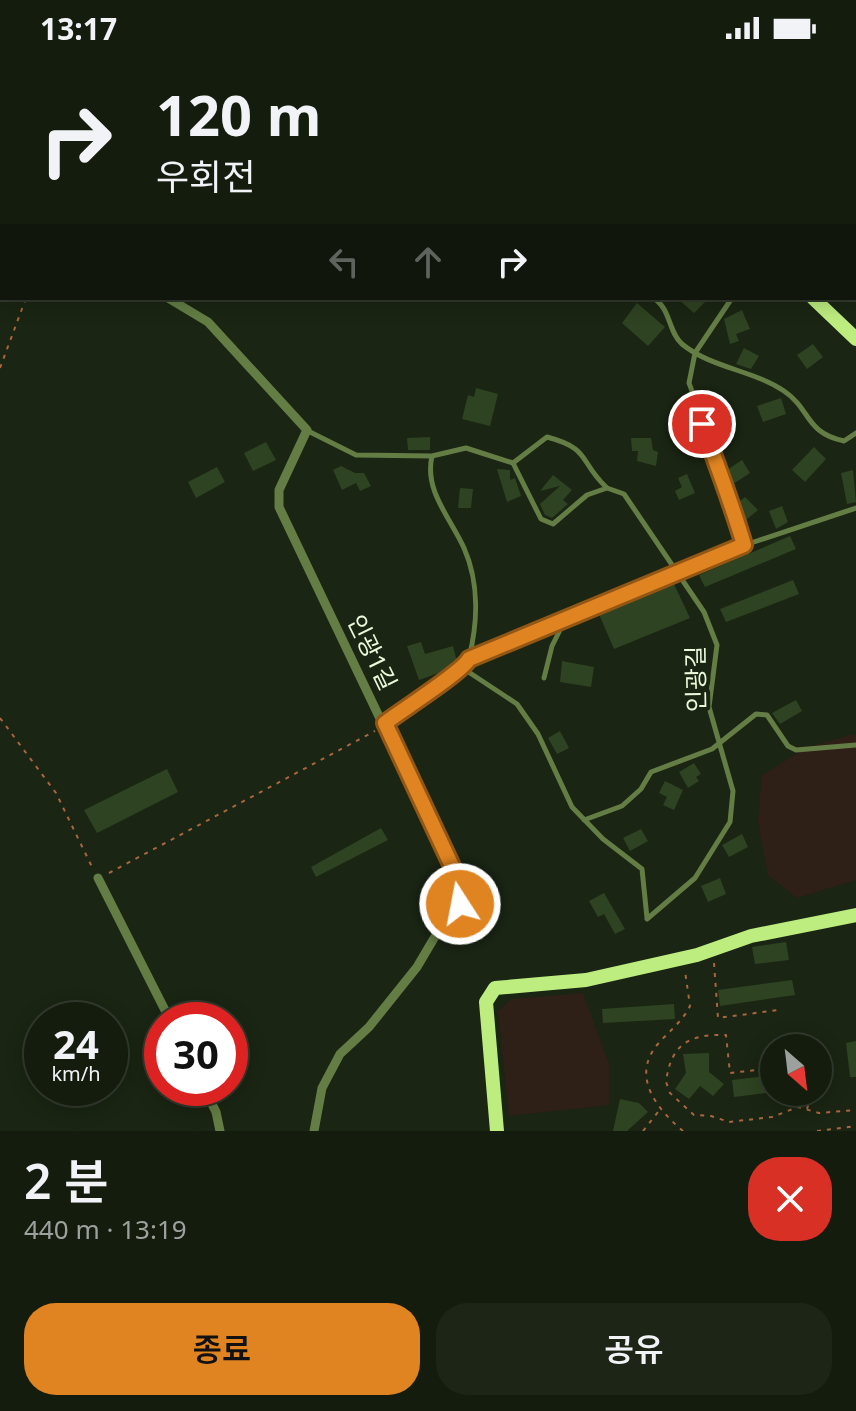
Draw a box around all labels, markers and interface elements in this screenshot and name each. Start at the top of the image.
text: 13:17 [40,8,117,49]
text: 120 m [156,76,321,152]
icon: right [24,88,128,192]
text: 우회전 [156,152,255,201]
icon: left [322,240,366,284]
icon: ahead [406,240,450,284]
icon: right [490,240,534,284]
pin [668,390,736,458]
icon: arrive [680,402,724,446]
street label: 인광1길 [341,609,405,695]
street label: 인광길 [678,646,712,712]
position arrow [418,862,502,946]
speed limit sign: 30 [144,1002,248,1106]
text: 24 [53,1016,99,1071]
north arrow [760,1034,832,1106]
map controls [760,1034,832,1106]
text: km/h [51,1060,101,1087]
text: 2 분 [24,1148,108,1213]
button: close [748,1157,832,1241]
text: 440 m · 13:19 [24,1211,187,1247]
button: 종료 [24,1303,420,1395]
button: 공유 [436,1303,832,1395]

